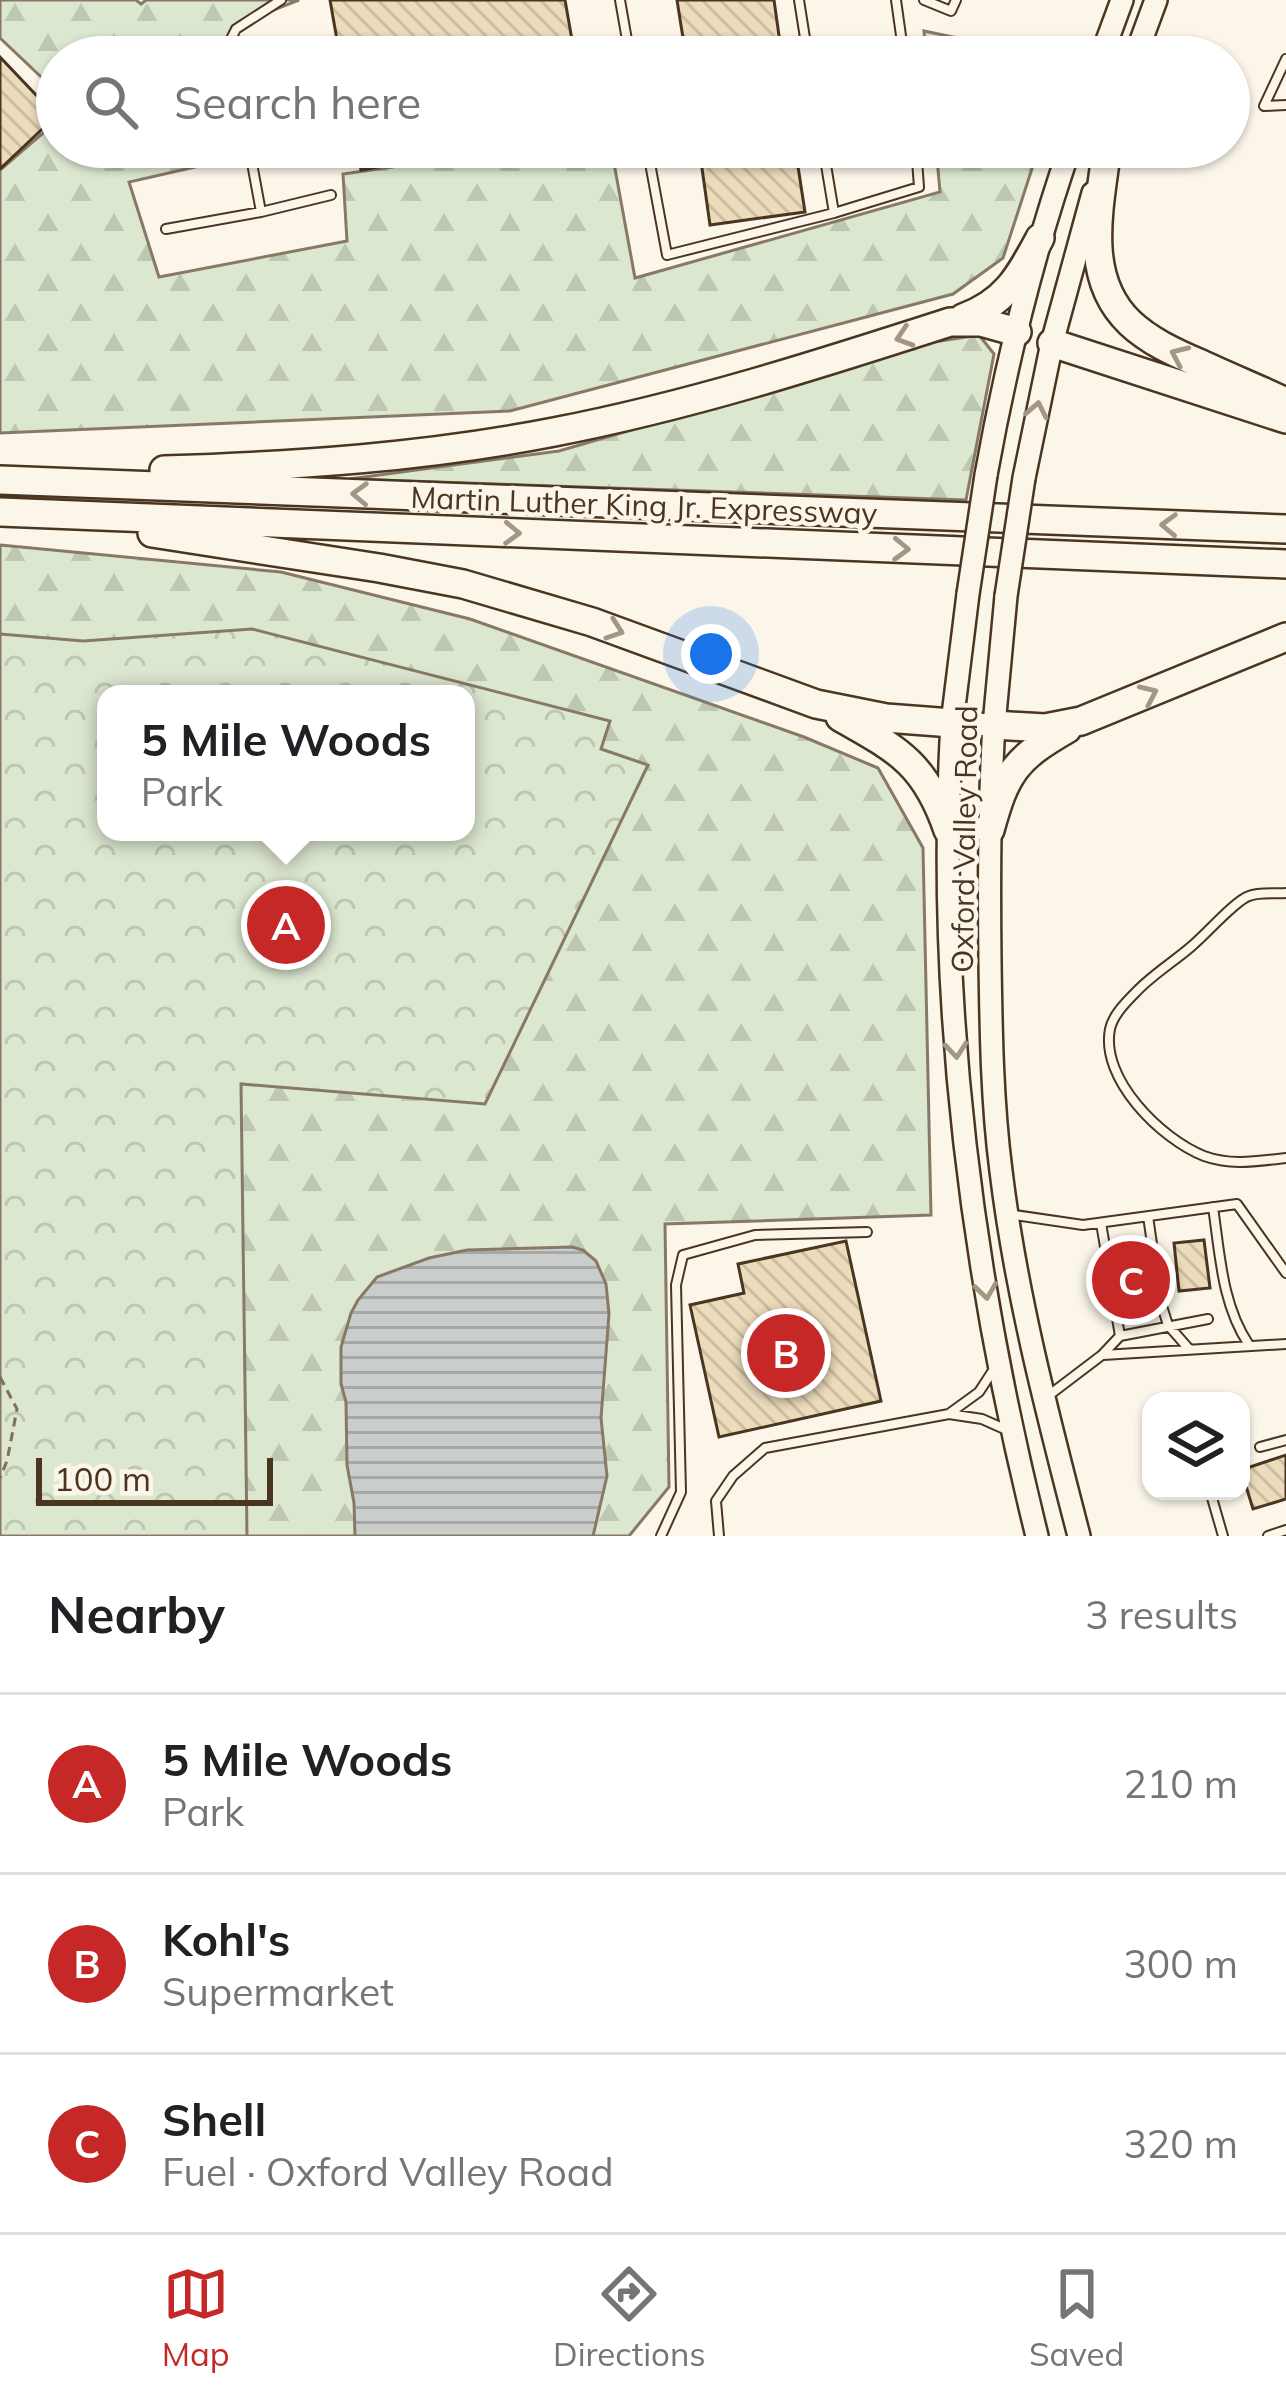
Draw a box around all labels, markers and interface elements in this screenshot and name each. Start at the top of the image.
search box [36,36,1250,168]
icon: search [78,69,144,135]
text: Search here [174,74,421,130]
one-way arrow [894,323,915,348]
one-way arrow [1170,345,1191,369]
one-way arrow [1023,401,1049,421]
street label: Martin Luther King Jr. Expressway [410,478,878,532]
one-way arrow [350,481,369,507]
one-way arrow [1159,512,1178,538]
one-way arrow [503,520,522,546]
one-way arrow [892,536,911,562]
one-way arrow [604,615,625,640]
your location [681,624,741,684]
one-way arrow [1137,684,1158,708]
popup [97,685,475,841]
street label: Oxford Valley Road [943,705,985,973]
text: 5 Mile Woods [141,711,431,767]
text: Park [141,767,223,816]
pin: A [247,880,325,970]
one-way arrow [943,1040,968,1059]
pin: C [1092,1235,1170,1325]
one-way arrow [972,1281,998,1301]
pin: B [747,1308,825,1398]
map controls [1142,1392,1250,1500]
button: layers [1142,1392,1250,1500]
scale bar [36,1452,273,1505]
text: 100 m [54,1458,151,1499]
text: Nearby [48,1582,225,1646]
text: 3 results [1085,1590,1238,1639]
text: 5 Mile Woods [162,1731,452,1787]
text: A [72,1759,102,1808]
text: 210 m [1123,1759,1238,1808]
text: Park [162,1787,244,1836]
text: Kohl's [162,1911,290,1967]
text: B [74,1939,100,1988]
text: 300 m [1123,1939,1238,1988]
text: Supermarket [162,1967,394,2016]
text: Shell [162,2091,266,2147]
text: C [74,2119,100,2168]
text: 320 m [1123,2119,1238,2168]
text: Fuel · Oxford Valley Road [162,2147,614,2196]
tab: Map [162,2261,230,2374]
tab: Directions [553,2261,706,2374]
tab: Saved [1029,2261,1124,2374]

